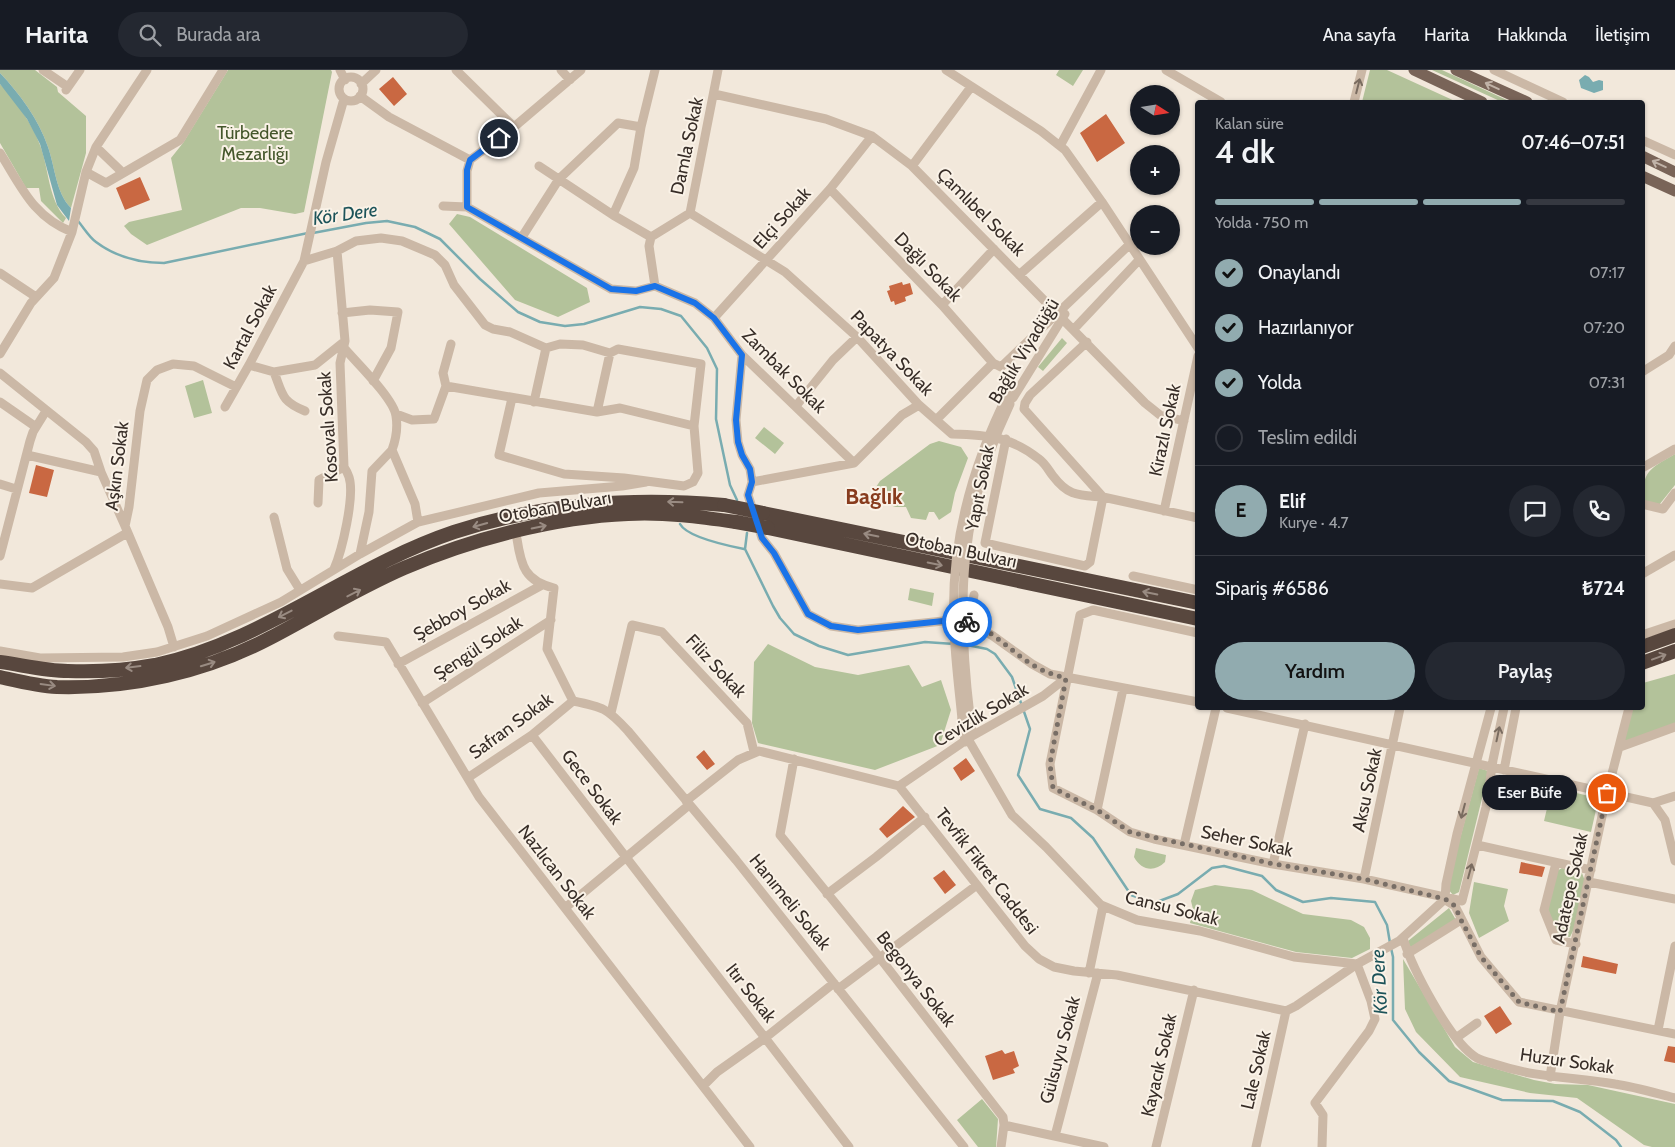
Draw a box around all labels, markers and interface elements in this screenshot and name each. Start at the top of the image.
search box [118,12,468,57]
text: Harita [25,20,88,49]
icon: search [136,21,164,49]
text: Burada ara [176,23,260,46]
text: Ana sayfa [1323,24,1396,46]
text: Harita [1424,24,1469,46]
text: Hakkında [1497,24,1567,46]
text: İletişim [1595,24,1650,46]
one-way arrow [1354,79,1363,95]
one-way arrow [1484,81,1499,91]
north arrow [1130,85,1180,135]
map controls [1130,85,1180,255]
street label: Damla Sokak [666,94,708,197]
text: Kalan süre [1215,114,1284,133]
pin [478,117,520,159]
park label: Türbedere Mezarlığı [217,122,293,165]
icon: home [485,124,513,152]
text: 07:46–07:51 [1521,131,1625,154]
text: 4 dk [1215,132,1275,171]
button: + [1130,145,1180,195]
one-way arrow [1652,159,1667,168]
street label: Çamlıbel Sokak [932,163,1031,262]
street label: Elçi Sokak [749,182,816,253]
water label: Kör Dere [311,198,379,230]
button: − [1130,205,1180,255]
text: Yolda · 750 m [1215,213,1308,232]
street label: Dağlı Sokak [890,228,967,307]
icon: check [1215,259,1243,287]
text: Onaylandı [1258,261,1340,284]
text: 07:17 [1589,263,1625,282]
street label: Kartal Sokak [219,280,282,373]
street label: Bağlık Viyadüğü [984,294,1064,408]
street label: Papatya Sokak [846,306,939,401]
icon: check [1215,314,1243,342]
text: Hazırlanıyor [1258,316,1353,339]
text: 07:20 [1583,318,1625,337]
street label: Zambak Sokak [737,324,831,418]
icon: check [1215,369,1243,397]
street label: Kosovalı Sokak [313,370,343,483]
text: Yolda [1258,371,1302,394]
text: 07:31 [1589,373,1625,392]
street label: Kirazlı Sokak [1144,381,1186,478]
street label: Aşkın Sokak [101,419,133,512]
text: Teslim edildi [1258,426,1357,449]
street label: Yapıt Sokak [961,442,999,534]
district label: Bağlık [845,483,903,510]
button: chat [1509,485,1561,537]
button: phone [1573,485,1625,537]
street label: Otoban Bulvarı [497,486,613,528]
text: Elif [1279,490,1306,513]
one-way arrow [668,497,684,507]
text: E [1236,499,1246,522]
text: Kurye · 4.7 [1279,513,1349,532]
one-way arrow [473,521,489,530]
one-way arrow [530,522,546,531]
street label: Otoban Bulvarı [903,527,1019,573]
one-way arrow [863,530,879,539]
one-way arrow [927,560,943,569]
street label: Şebboy Sokak [410,574,515,646]
text: Sipariş #6586 [1215,577,1329,600]
text: ₺724 [1582,577,1625,600]
one-way arrow [346,588,361,597]
one-way arrow [1142,588,1158,597]
courier [942,597,992,647]
icon: bike [953,608,981,636]
one-way arrow [278,610,293,619]
street label: Şengül Sokak [429,611,527,685]
street label: Filiz Sokak [681,630,752,703]
button: Yardım [1215,642,1415,700]
button: Paylaş [1425,642,1625,700]
one-way arrow [1651,652,1666,661]
one-way arrow [200,659,216,669]
one-way arrow [125,662,141,672]
street label: Cevizlik Sokak [930,678,1033,752]
one-way arrow [40,681,56,691]
street label: Safran Sokak [465,688,558,764]
one-way arrow [1494,726,1504,742]
street label: Gece Sokak [557,745,628,829]
street label: Aksu Sokak [1347,745,1387,834]
pin [1586,772,1628,814]
callout: Eser Büfe [1482,776,1577,810]
icon: bag [1593,779,1621,807]
text: Eser Büfe [1497,783,1562,802]
street label: Tevfik Fikret Caddesi [931,803,1043,939]
one-way arrow [1458,803,1467,819]
street label: Nazlıcan Sokak [513,820,601,924]
street label: Seher Sokak [1199,821,1296,862]
street label: Adatepe Sokak [1547,830,1593,946]
street label: Hanımeli Sokak [745,850,836,955]
one-way arrow [1466,863,1475,879]
street label: Cansu Sokak [1123,886,1222,930]
street label: Begonya Sokak [872,927,961,1032]
water label: Kör Dere [1366,949,1392,1015]
street label: Itır Sokak [721,959,782,1028]
street label: Gülsuyu Sokak [1035,993,1085,1106]
street label: Kayacık Sokak [1136,1010,1182,1119]
street label: Lale Sokak [1236,1028,1276,1112]
street label: Huzur Sokak [1519,1044,1616,1079]

